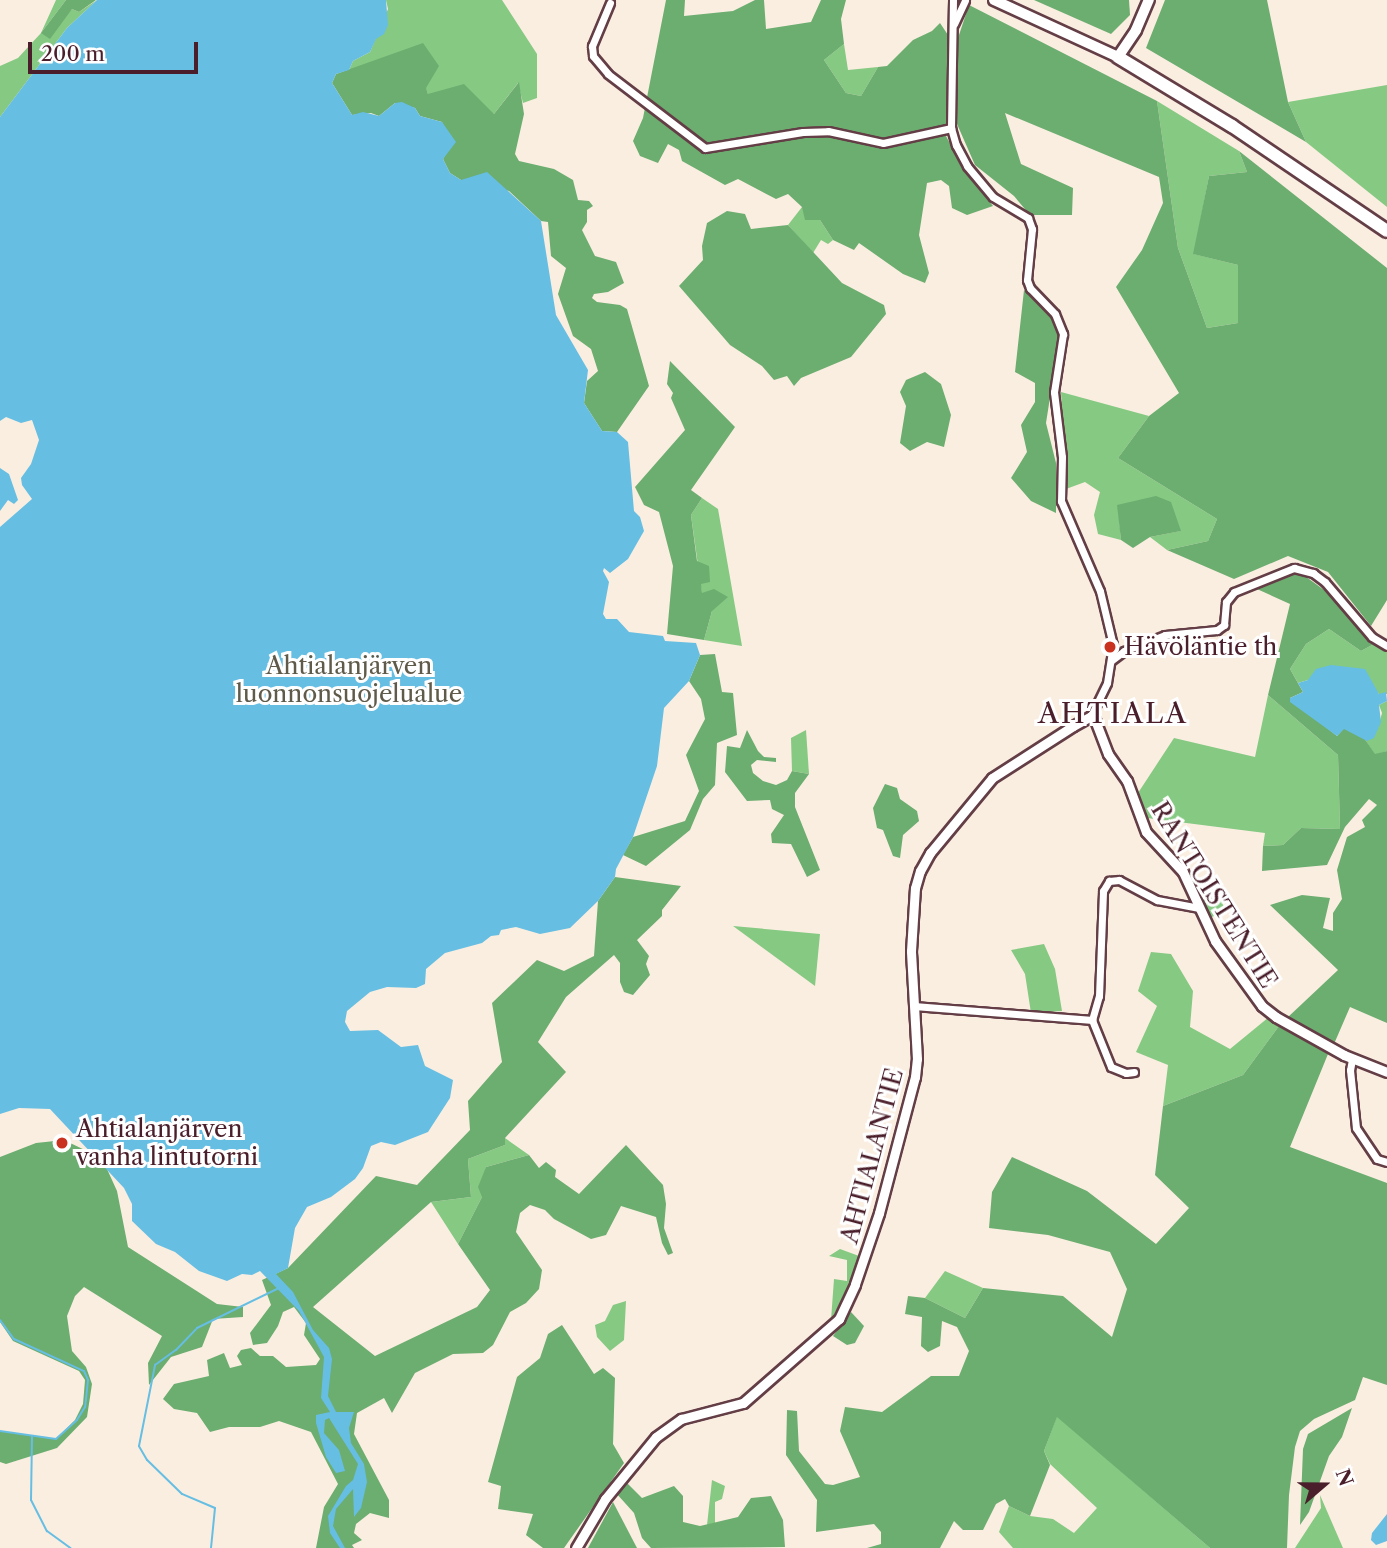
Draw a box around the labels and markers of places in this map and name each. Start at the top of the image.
place label: Hävöläntie th [1124,633,1277,661]
marker: Hävöläntie th [1102,639,1118,655]
place label: Ahtialanjärven vanha lintutorni [76,1115,258,1171]
marker: Ahtialanjärven vanha lintutorni [54,1135,70,1151]

